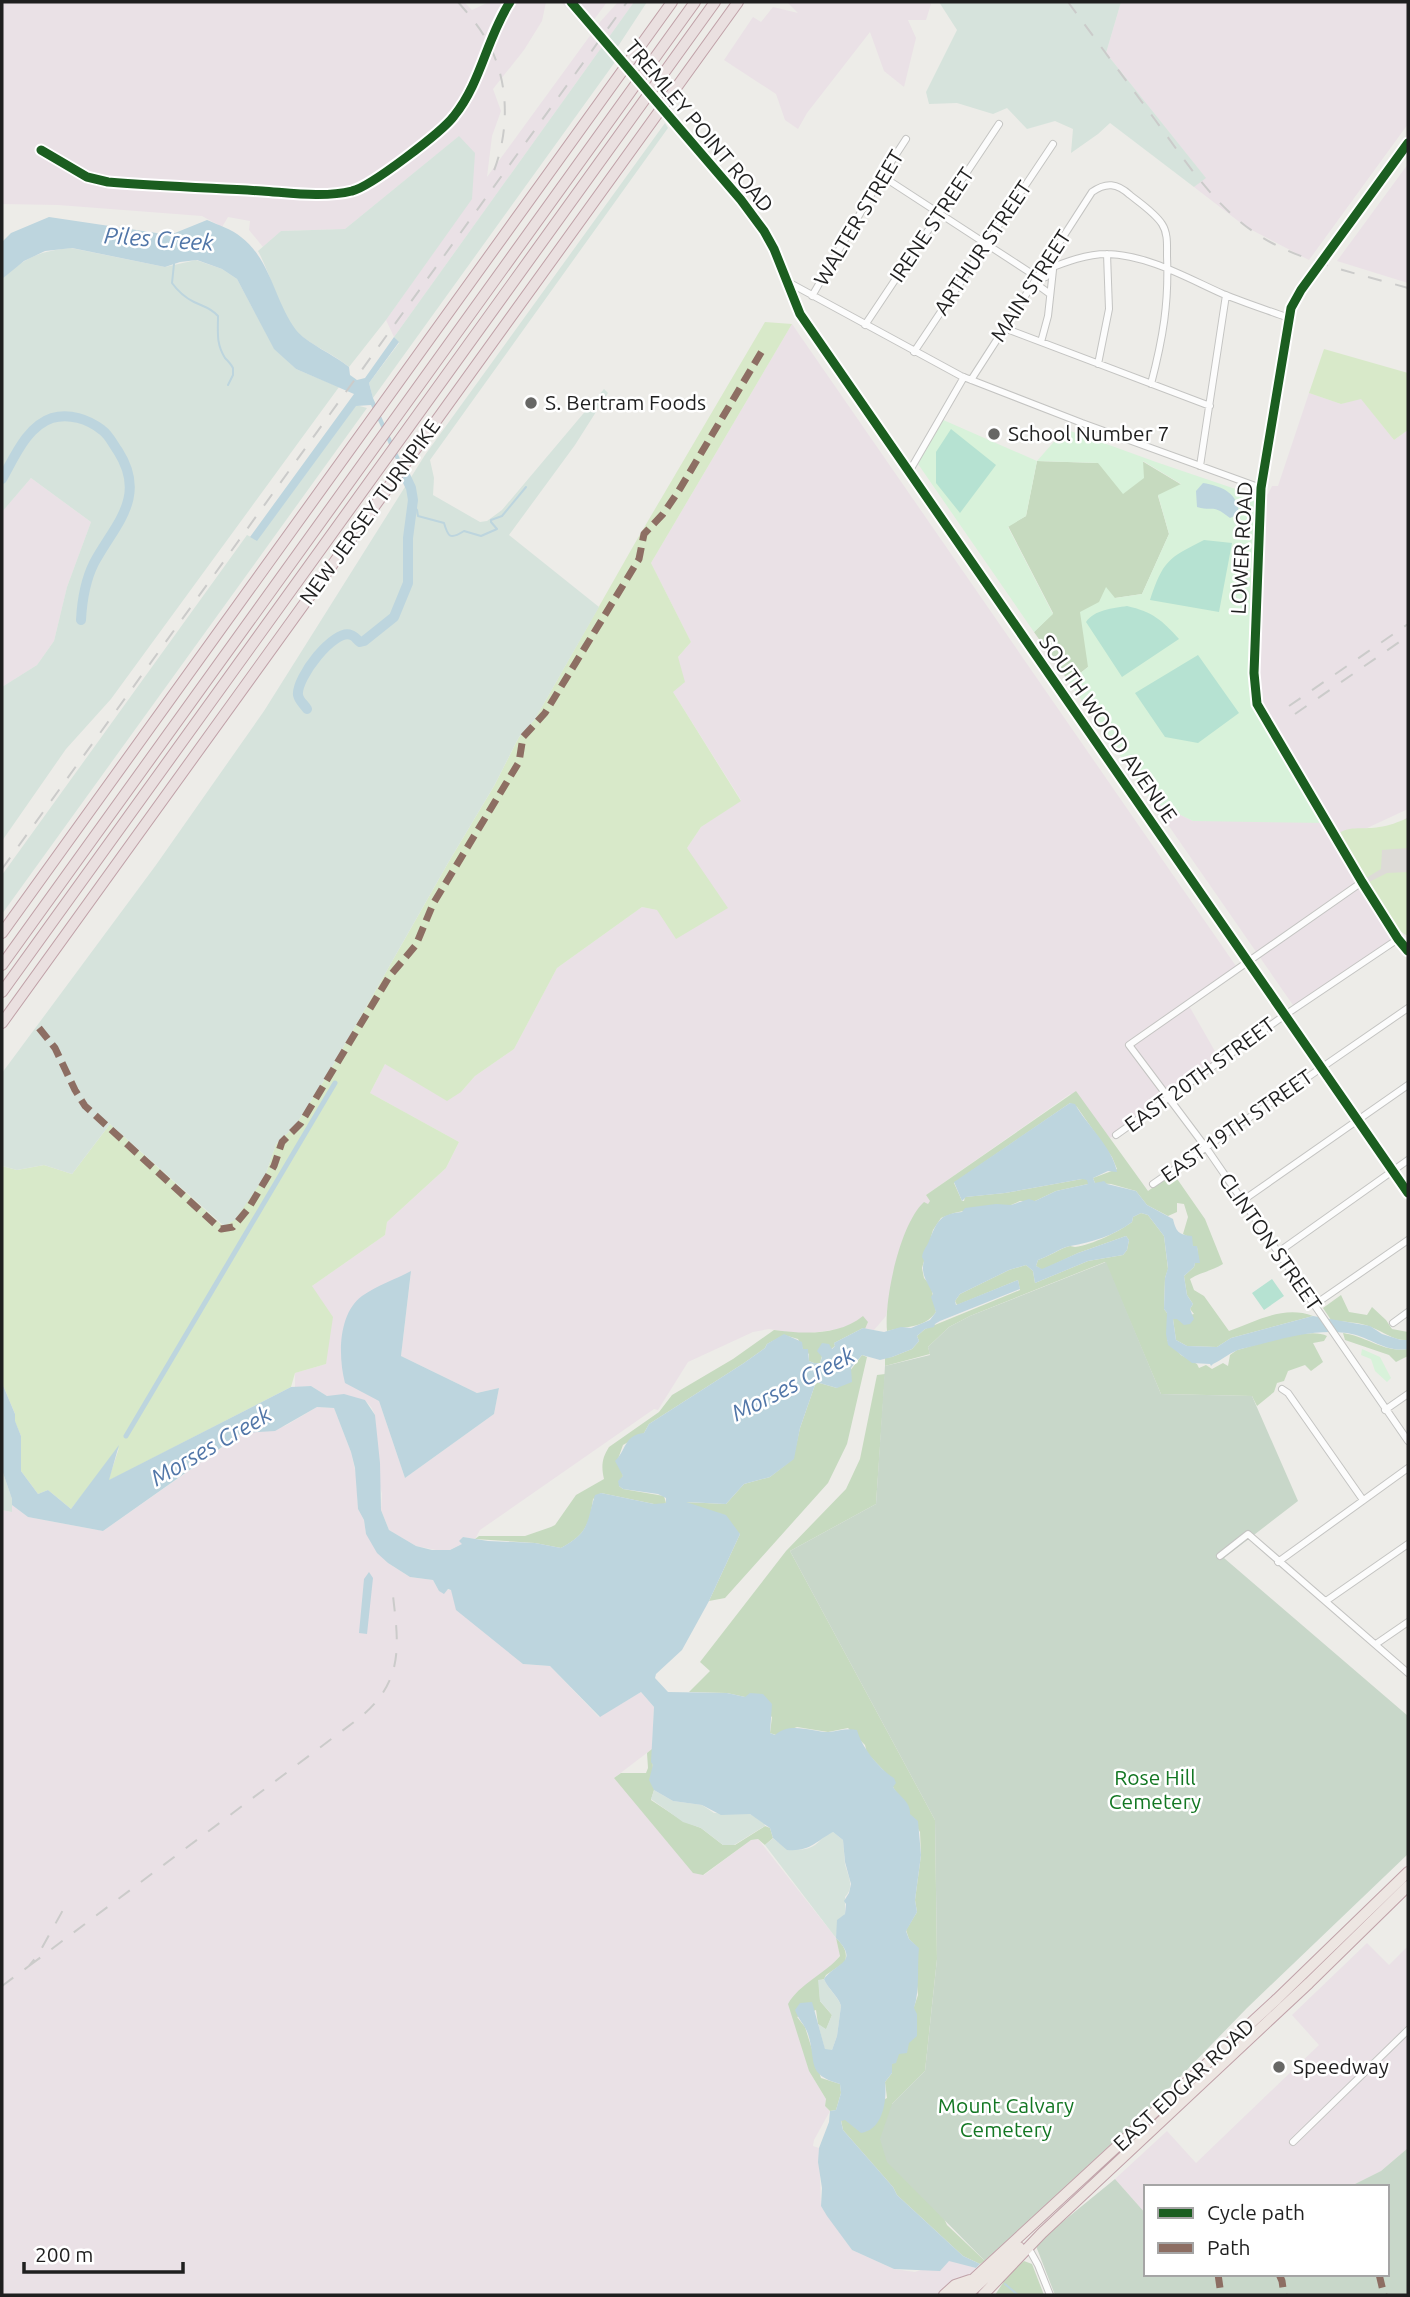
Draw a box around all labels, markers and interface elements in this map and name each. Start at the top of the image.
street label: TREMLEY POINT ROAD [621,34,779,216]
street label: WALTER STREET [808,145,908,290]
street label: IRENE STREET [884,162,978,286]
street label: ARTHUR STREET [929,176,1036,319]
water label: Piles Creek [103,222,215,255]
street label: MAIN STREET [985,225,1075,346]
place label: S. Bertram Foods [545,390,706,414]
marker: S. Bertram Foods [523,395,539,411]
street label: NEW JERSEY TURNPIKE [294,414,444,609]
place label: School Number 7 [1008,421,1169,445]
marker: School Number 7 [986,426,1002,442]
street label: LOWER ROAD [1226,481,1256,615]
street label: SOUTH WOOD AVENUE [1035,630,1183,827]
street label: EAST 20TH STREET [1120,1012,1279,1137]
street label: EAST 19TH STREET [1156,1064,1317,1186]
street label: CLINTON STREET [1214,1168,1327,1315]
water label: Morses Creek [727,1342,859,1425]
water label: Morses Creek [146,1401,276,1490]
park label: Rose Hill Cemetery [1109,1765,1201,1813]
street label: EAST EDGAR ROAD [1108,2013,1259,2156]
place label: Speedway [1293,2054,1389,2078]
marker: Speedway [1271,2059,1287,2075]
park label: Mount Calvary Cemetery [938,2093,1074,2141]
legend [1144,2185,1389,2276]
text: Cycle path [1207,2200,1305,2224]
scale bar [24,2230,184,2274]
text: Path [1207,2235,1250,2259]
text: 200 m [35,2242,93,2266]

